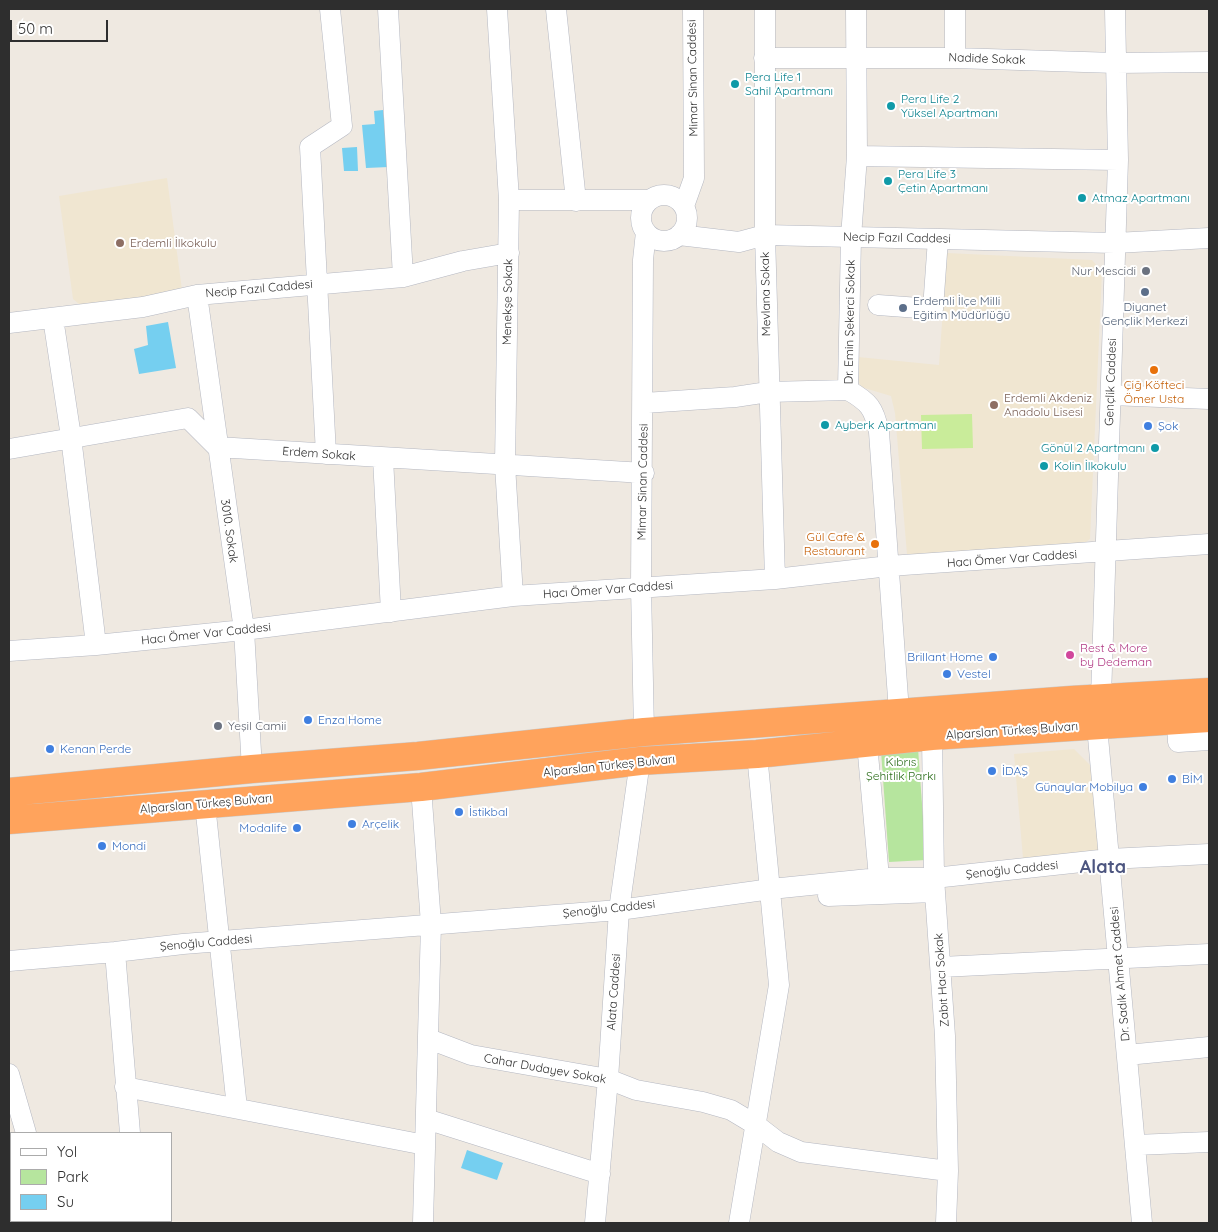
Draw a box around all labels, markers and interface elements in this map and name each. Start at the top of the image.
scale bar [12,10,110,42]
text: 50 m [18,19,53,38]
street label: Mimar Sinan Caddesi [685,19,701,137]
street label: Nadide Sokak [948,50,1026,68]
place label: Pera Life 1 Sahil Apartmanı [745,70,833,98]
marker: Pera Life 1 Sahil Apartmanı [729,78,741,90]
place label: Pera Life 2 Yüksel Apartmanı [901,92,998,120]
marker: Pera Life 2 Yüksel Apartmanı [885,100,897,112]
place label: Pera Life 3 Çetin Apartmanı [898,167,988,195]
marker: Pera Life 3 Çetin Apartmanı [882,175,894,187]
place label: Atmaz Apartmanı [1092,191,1190,205]
marker: Atmaz Apartmanı [1076,192,1088,204]
street label: Necip Fazıl Caddesi [843,230,951,246]
place label: Erdemli İlkokulu [130,236,217,250]
marker: Erdemli İlkokulu [114,237,126,249]
street label: Mevlana Sokak [758,252,774,336]
street label: Menekşe Sokak [500,259,516,345]
street label: Dr. Emin Şekerci Sokak [842,259,858,385]
place label: Nur Mescidi [1072,264,1136,278]
marker: Nur Mescidi [1140,265,1152,277]
street label: Necip Fazıl Caddesi [205,277,313,301]
marker: Diyanet Gençlik Merkezi [1139,286,1151,298]
place label: Erdemli İlçe Milli Eğitim Müdürlüğü [913,294,1010,322]
place label: Diyanet Gençlik Merkezi [1102,300,1188,328]
marker: Erdemli İlçe Milli Eğitim Müdürlüğü [897,302,909,314]
street label: Gençlik Caddesi [1102,338,1120,426]
marker: Çiğ Köfteci Ömer Usta [1148,364,1160,376]
place label: Çiğ Köfteci Ömer Usta [1124,378,1184,406]
place label: Erdemli Akdeniz Anadolu Lisesi [1004,391,1092,419]
marker: Erdemli Akdeniz Anadolu Lisesi [988,399,1000,411]
place label: Ayberk Apartmanı [835,418,936,432]
marker: Ayberk Apartmanı [819,419,831,431]
place label: Şok [1158,419,1178,433]
marker: Şok [1142,420,1154,432]
street label: Mimar Sinan Caddesi [635,423,651,541]
place label: Gönül 2 Apartmanı [1041,441,1145,455]
marker: Gönül 2 Apartmanı [1149,442,1161,454]
street label: Erdem Sokak [282,444,356,464]
place label: Kolin İlkokulu [1054,459,1127,473]
marker: Kolin İlkokulu [1038,460,1050,472]
street label: 3010. Sokak [217,498,241,564]
place label: Gül Cafe & Restaurant [804,530,865,558]
marker: Gül Cafe & Restaurant [869,538,881,550]
street label: Hacı Ömer Var Caddesi [946,547,1078,571]
street label: Hacı Ömer Var Caddesi [542,578,674,602]
street label: Hacı Ömer Var Caddesi [140,620,272,648]
place label: Rest & More by Dedeman [1080,641,1152,669]
marker: Rest & More by Dedeman [1064,649,1076,661]
place label: Brillant Home [907,650,983,664]
marker: Brillant Home [987,651,999,663]
place label: Vestel [957,667,991,681]
marker: Vestel [941,668,953,680]
place label: Enza Home [318,713,382,727]
marker: Enza Home [302,714,314,726]
place label: Yeşil Camii [228,719,286,733]
street label: Alparslan Türkeş Bulvarı [945,719,1079,743]
marker: Yeşil Camii [212,720,224,732]
place label: Kenan Perde [60,742,131,756]
marker: Kenan Perde [44,743,56,755]
street label: Alparslan Türkeş Bulvarı [542,752,676,780]
park label: Kıbrıs Şehitlik Parkı [866,755,936,783]
place label: İDAŞ [1002,764,1028,778]
marker: İDAŞ [986,765,998,777]
place label: BİM [1182,772,1203,786]
marker: BİM [1166,773,1178,785]
place label: Günaylar Mobilya [1035,780,1133,794]
marker: Günaylar Mobilya [1137,781,1149,793]
street label: Alparslan Türkeş Bulvarı [139,791,273,817]
place label: İstikbal [469,805,508,819]
marker: İstikbal [453,806,465,818]
place label: Arçelik [362,817,399,831]
marker: Arçelik [346,818,358,830]
place label: Modalife [239,821,287,835]
marker: Modalife [291,822,303,834]
place label: Mondi [112,839,146,853]
marker: Mondi [96,840,108,852]
district label: Alata [1080,857,1126,879]
street label: Şenoğlu Caddesi [965,858,1059,882]
street label: Şenoğlu Caddesi [562,897,656,921]
street label: Dr. Sadık Ahmet Caddesi [1107,906,1133,1042]
street label: Şenoğlu Caddesi [159,932,253,954]
street label: Zabıt Hacı Sokak [932,933,952,1027]
street label: Alata Caddesi [604,953,624,1031]
street label: Cahar Dudayev Sokak [483,1051,607,1087]
legend [10,1132,172,1222]
text: Yol [57,1142,77,1161]
text: Park [57,1167,89,1186]
text: Su [57,1192,74,1211]

